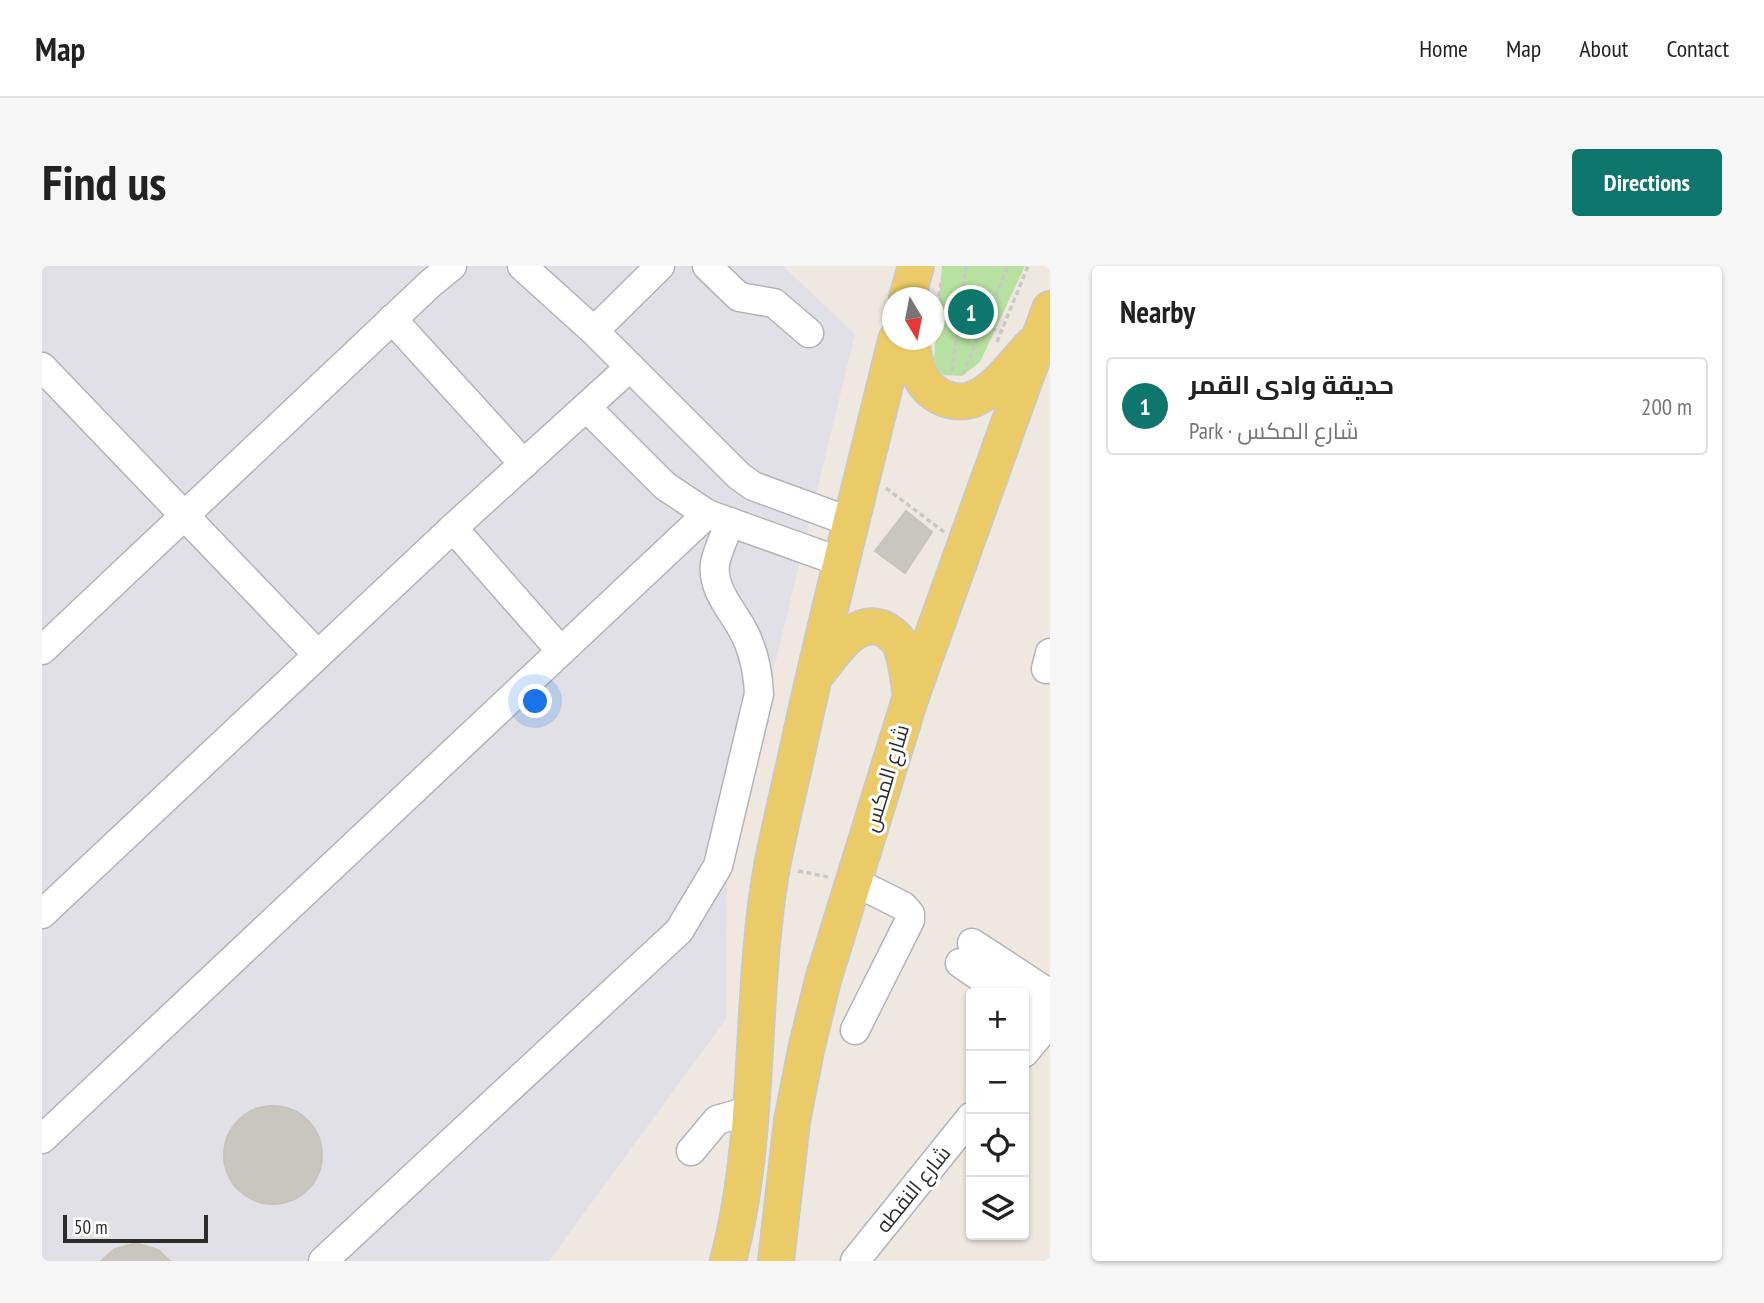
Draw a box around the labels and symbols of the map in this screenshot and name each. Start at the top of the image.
pin: 1 [948,286,994,338]
north arrow [882,287,945,350]
your location [518,684,552,718]
street label: شارع المكس [857,721,916,835]
street label: شارع النقطه [870,1140,957,1239]
scale bar [63,1212,208,1244]

